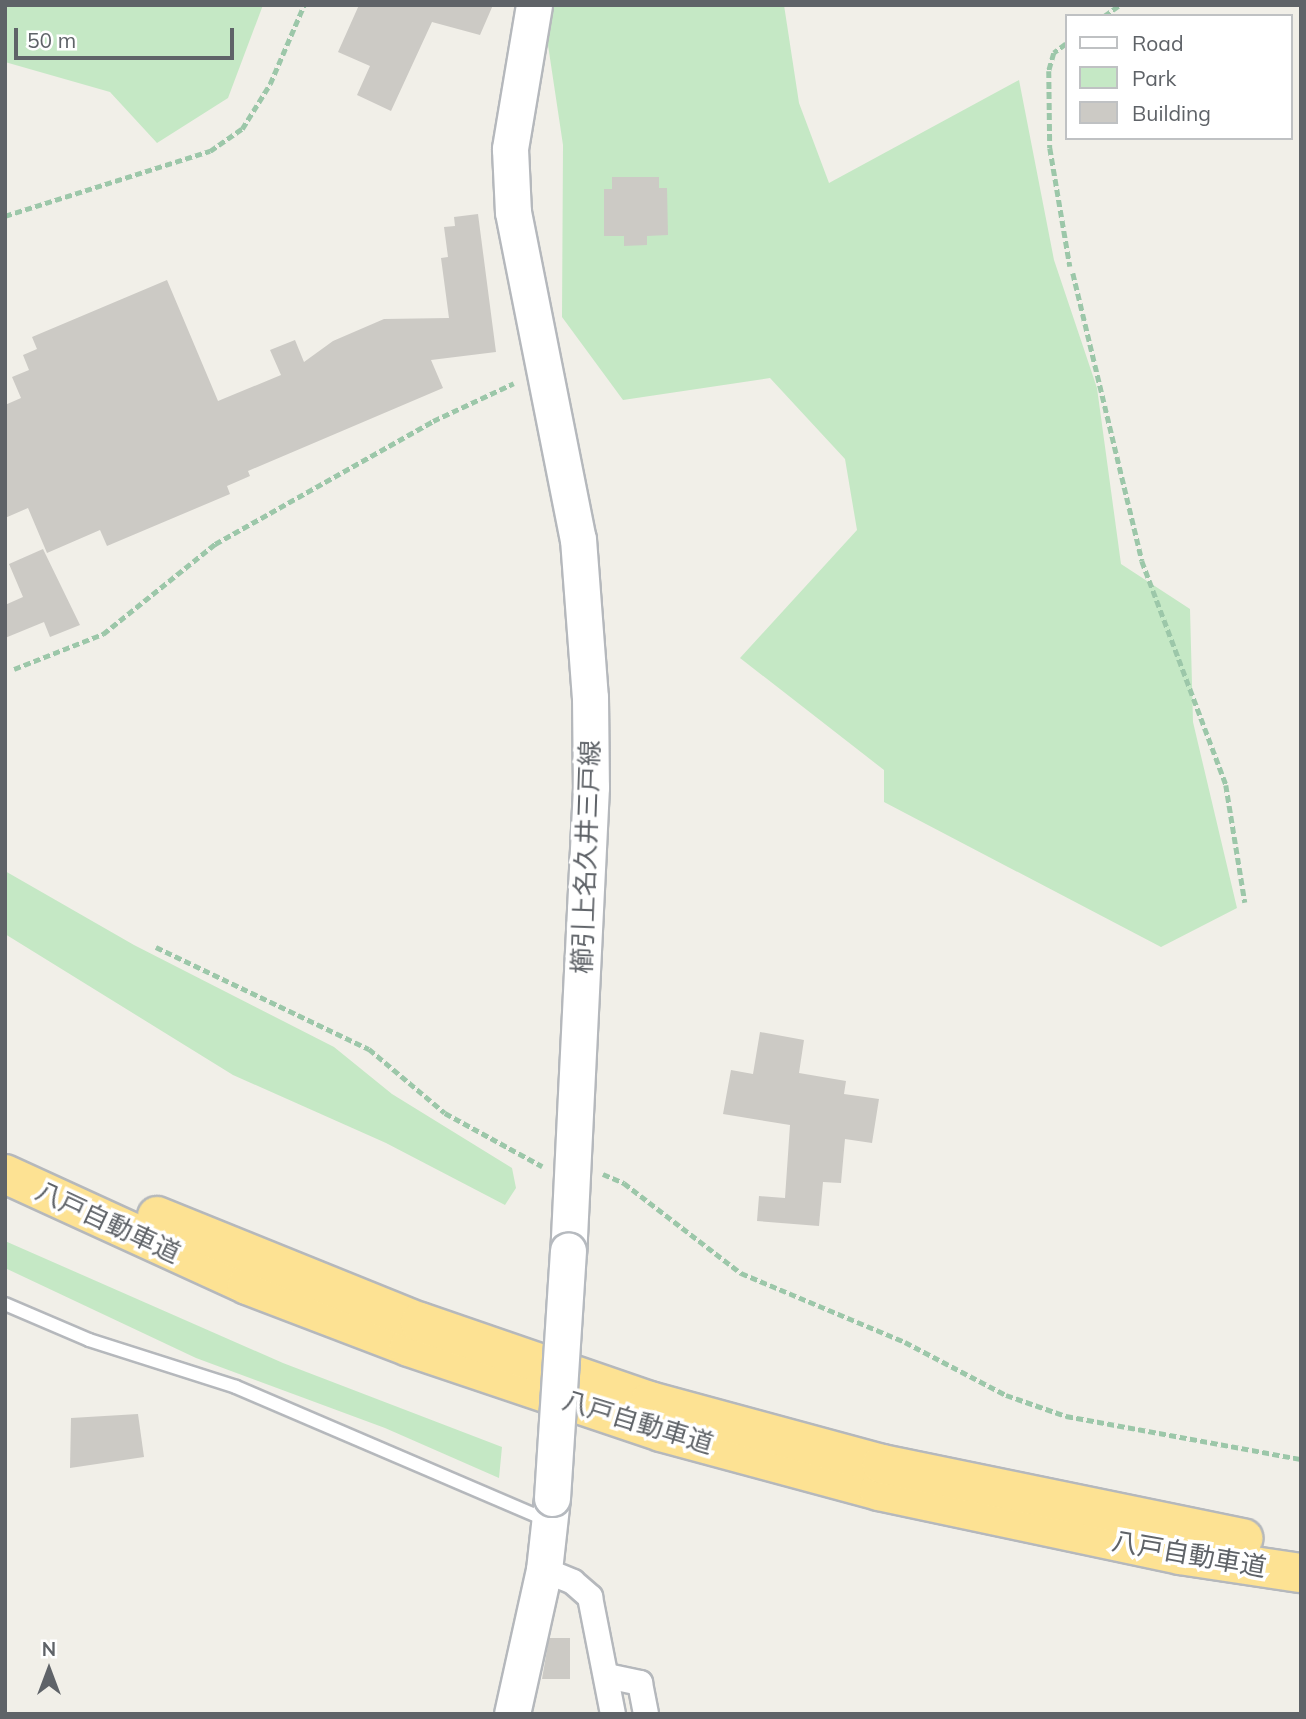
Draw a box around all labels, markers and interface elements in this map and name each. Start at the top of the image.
scale bar [18,14,238,58]
legend [1064,14,1292,140]
text: 50 m [27,27,76,53]
text: Road [1132,30,1183,56]
text: Park [1132,65,1176,91]
text: Building [1132,100,1211,126]
street label: 櫛引上名久井三戸線 [566,740,606,974]
street label: 八戸自動車道 [31,1175,185,1269]
street label: 八戸自動車道 [559,1384,717,1460]
street label: 八戸自動車道 [1109,1525,1269,1583]
north arrow [14,1635,84,1705]
text: N [42,1637,56,1661]

